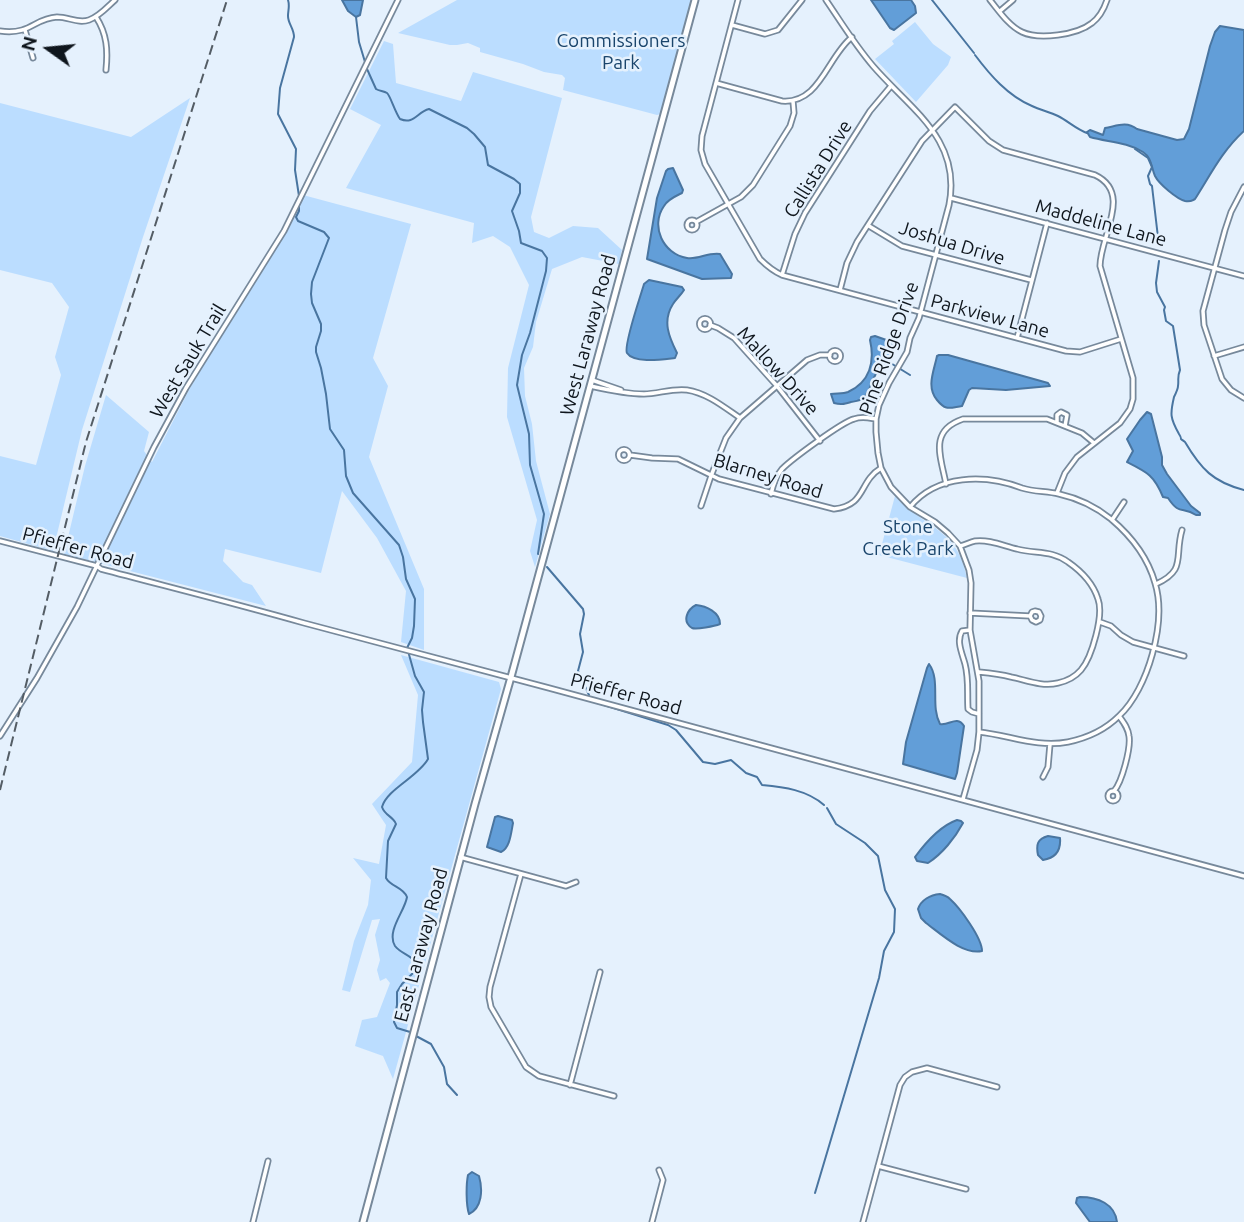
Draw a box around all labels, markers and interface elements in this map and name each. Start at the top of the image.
north arrow [14,14,84,84]
park label: Commissioners Park [556,30,686,74]
text: N [16,34,41,53]
street label: Callista Drive [779,116,857,222]
street label: Maddeline Lane [1033,195,1169,251]
street label: Joshua Drive [896,216,1008,270]
street label: West Laraway Road [556,252,620,418]
street label: Pine Ridge Drive [854,278,924,418]
street label: Parkview Lane [928,289,1052,343]
street label: West Sauk Trail [145,300,231,422]
street label: Mallow Drive [732,322,824,420]
street label: Blarney Road [711,449,825,503]
park label: Stone Creek Park [862,516,954,560]
street label: Pfieffer Road [20,522,136,574]
street label: Pfieffer Road [568,668,684,720]
street label: East Laraway Road [389,865,453,1025]

